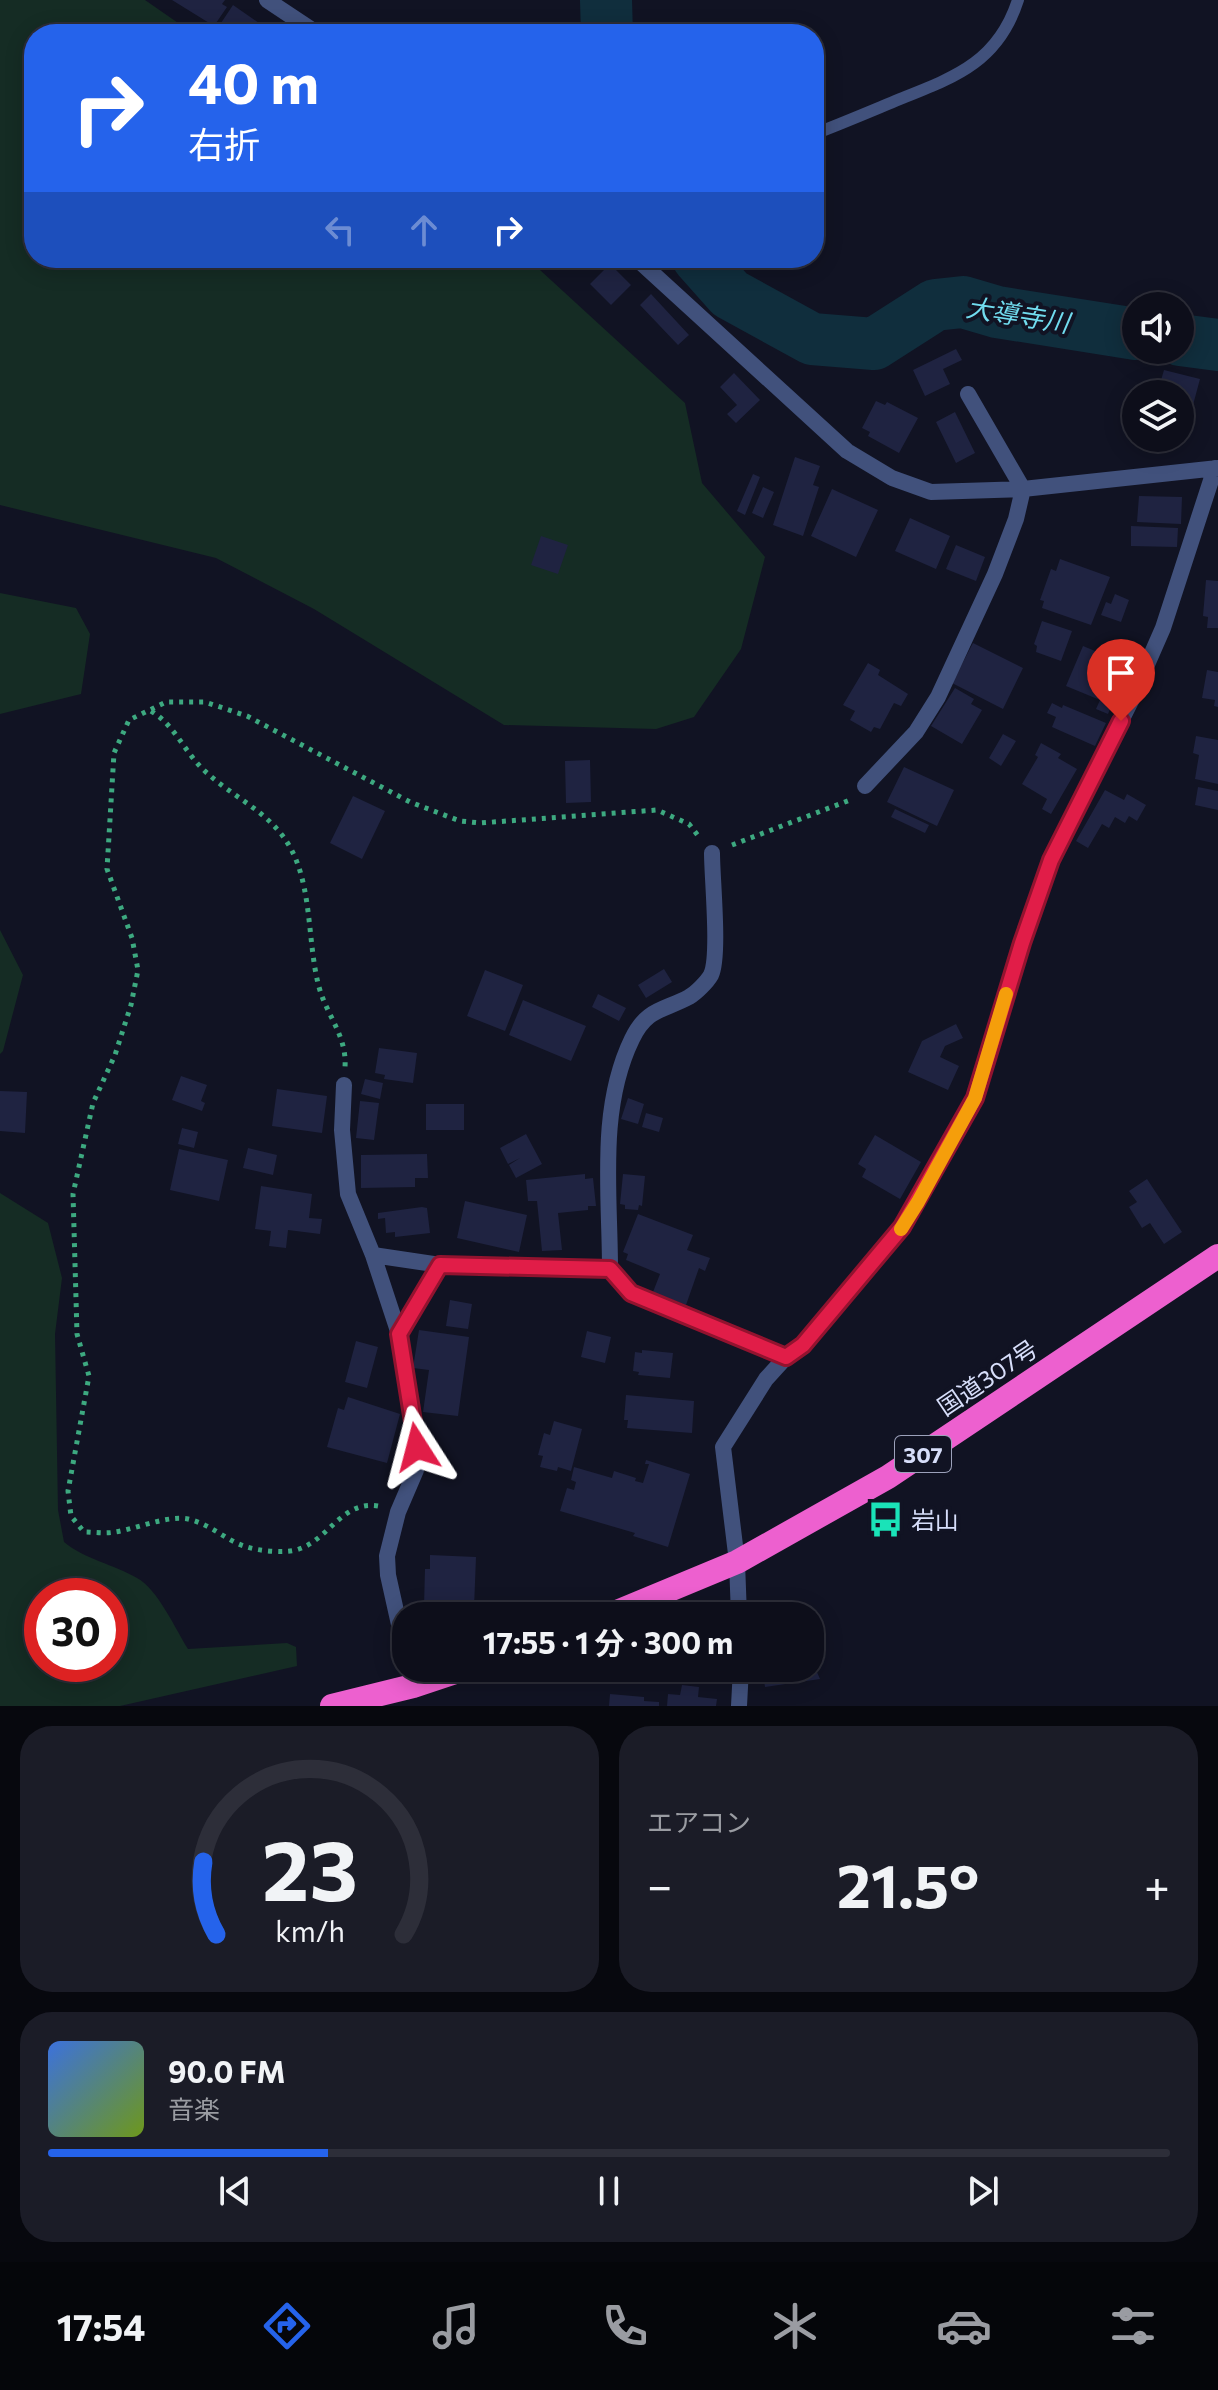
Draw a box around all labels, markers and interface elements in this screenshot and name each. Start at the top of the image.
text: 40 m [188,47,319,116]
icon: right [56,56,160,160]
text: 右折 [188,121,260,165]
icon: left [318,208,362,252]
icon: ahead [402,208,446,252]
icon: right [486,208,530,252]
water label: 大導寺川 [964,291,1075,338]
map controls [1122,292,1194,452]
button: sound [1122,292,1194,364]
button: layers [1122,380,1194,452]
pin [1087,639,1155,721]
icon: arrive [1099,651,1143,695]
street label: 国道307号 [932,1333,1042,1421]
position arrow [375,1405,459,1489]
road number: 307 [895,1436,951,1472]
bus stop icon: 岩山 [866,1500,904,1538]
place label: 岩山 [911,1505,959,1534]
speed limit sign: 30 [24,1578,128,1682]
text: 17:55 · 1 分 · 300 m [483,1623,733,1660]
text: エアコン [647,1806,751,1837]
text: 23 [262,1816,357,1918]
text: 21.5° [837,1847,979,1920]
text: − [647,1857,672,1911]
text: + [1144,1857,1170,1911]
text: km/h [275,1913,344,1948]
text: 90.0 FM [168,2052,285,2089]
text: 音楽 [168,2093,220,2124]
icon: previous [213,2169,257,2213]
icon: pause [587,2169,631,2213]
icon: next [961,2169,1005,2213]
icon: directions [259,2298,315,2354]
icon: music [428,2298,484,2354]
icon: phone [597,2298,653,2354]
icon: climate [767,2298,823,2354]
icon: car [936,2298,992,2354]
icon: filters [1105,2298,1161,2354]
text: 17:54 [57,2304,145,2348]

